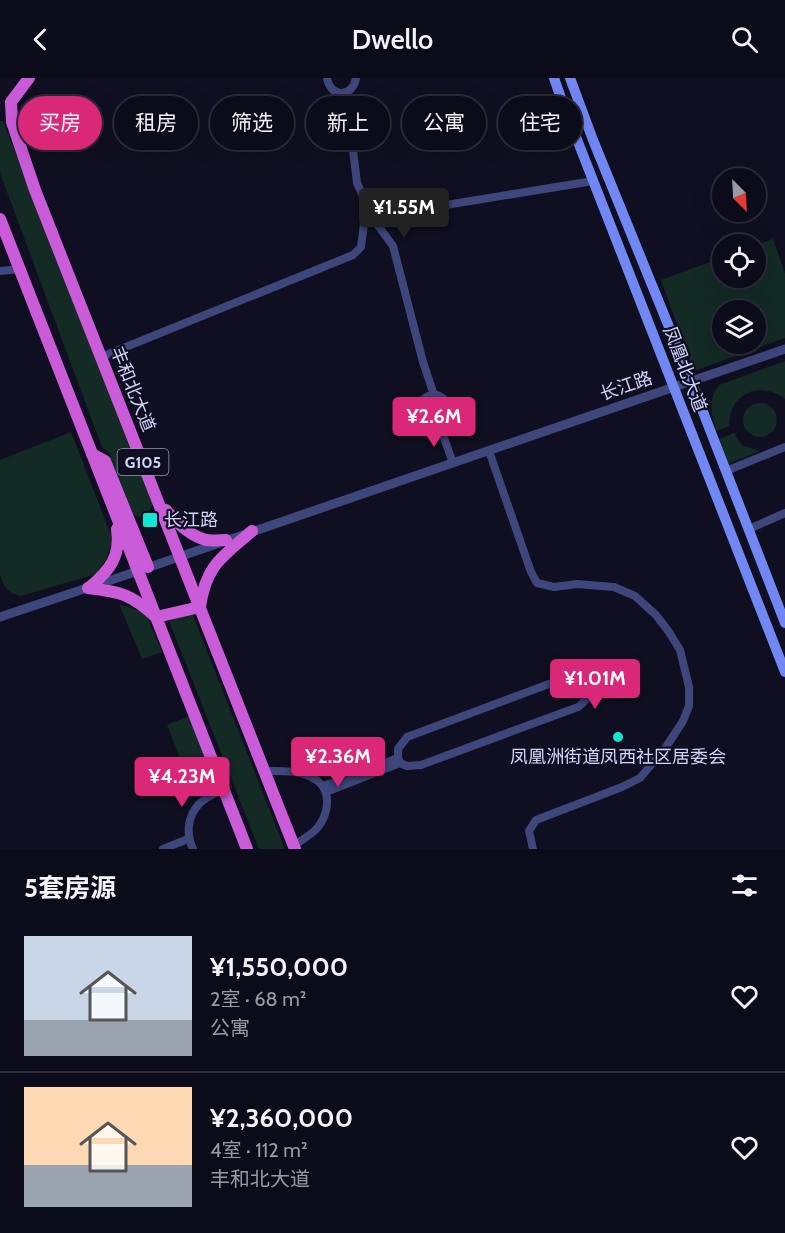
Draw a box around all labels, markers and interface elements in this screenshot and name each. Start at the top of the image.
icon: back [24,23,57,56]
text: Dwello [352,23,433,56]
icon: search [728,23,761,56]
chip: 买房 [18,96,102,150]
chip: 租房 [114,96,198,150]
chip: 筛选 [210,96,294,150]
chip: 新上 [306,96,390,150]
chip: 公寓 [402,96,486,150]
chip: 住宅 [498,96,582,150]
north arrow [712,168,766,222]
map controls [712,168,766,354]
pin: ¥1.55M [355,188,453,239]
text: ¥1.55M [373,195,435,219]
button: locate [712,234,766,288]
button: layers [712,300,766,354]
street label: 凤凰北大道 [659,323,711,415]
street label: 丰和北大道 [106,343,160,435]
street label: 长江路 [597,367,655,405]
pin: ¥2.6M [392,397,476,448]
text: ¥2.6M [407,404,462,428]
road number: G105 [118,449,168,475]
place label: 长江路 [164,509,218,531]
marker: 长江路 [141,511,159,529]
pin: ¥1.01M [546,659,644,710]
text: ¥1.01M [564,666,626,690]
marker: 凤凰洲街道凤西社区居委会 [611,730,625,744]
pin: ¥2.36M [289,737,387,788]
text: ¥2.36M [305,744,371,768]
place label: 凤凰洲街道凤西社区居委会 [510,746,726,768]
pin: ¥4.23M [133,757,231,808]
text: ¥4.23M [149,764,215,788]
icon: filters [728,869,761,902]
text: 5套房源 [24,872,116,904]
text: ¥1,550,000 [210,951,348,983]
icon: home [72,960,144,1032]
icon: heart [728,980,761,1013]
text: 2室 · 68 m² [210,987,306,1011]
text: 公寓 [210,1016,250,1040]
text: ¥2,360,000 [210,1102,353,1134]
icon: home [72,1111,144,1183]
icon: heart [728,1131,761,1164]
text: 4室 · 112 m² [210,1138,308,1162]
text: 丰和北大道 [210,1167,310,1191]

